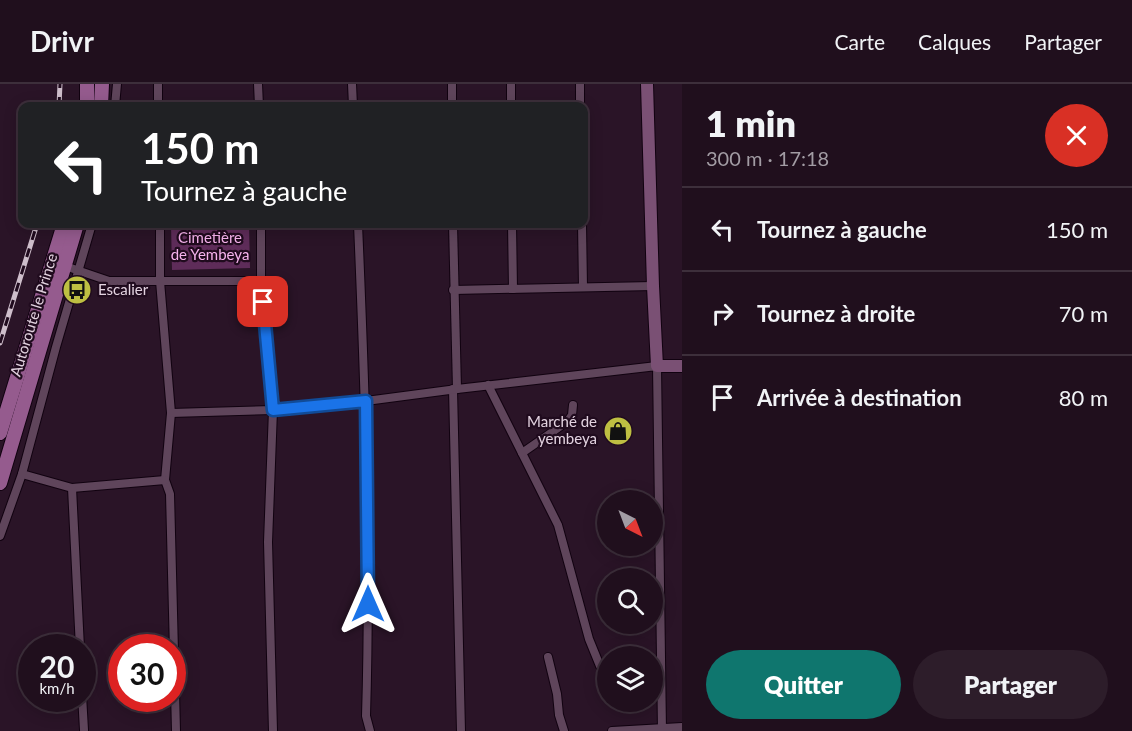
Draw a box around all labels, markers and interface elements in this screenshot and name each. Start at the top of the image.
text: Drivr [30,24,94,58]
text: Carte [834,29,885,54]
text: Calques [918,29,991,54]
text: Partager [1024,29,1102,54]
text: 1 min [706,101,796,145]
button: close [1045,104,1108,167]
text: 150 m [141,123,259,173]
icon: left [42,126,120,204]
text: 300 m · 17:18 [706,146,829,170]
text: Tournez à gauche [141,174,347,207]
icon: left [706,213,739,246]
text: Tournez à gauche [757,216,927,243]
text: 150 m [1046,216,1108,243]
park label: Cimetière de Yembeya [171,228,249,263]
street label: Autoroute le Prince [6,251,60,378]
bus stop icon: Escalier [61,274,93,306]
pin [237,276,288,327]
place label: Escalier [98,280,149,298]
icon: arrive [246,285,279,318]
icon: right [706,297,739,330]
text: Tournez à droite [757,300,915,327]
text: 70 m [1059,300,1108,327]
icon: arrive [706,381,739,414]
text: Arrivée à destination [757,384,962,411]
text: 80 m [1059,384,1108,411]
place label: Marché de yembeya [527,412,597,447]
shop icon: Marché de yembeya [602,415,634,447]
north arrow [597,490,663,556]
map controls [597,490,663,712]
button: search [597,568,663,634]
position arrow [336,572,400,636]
speed limit sign: 30 [108,634,186,712]
button: layers [597,646,663,712]
text: 20 [40,648,74,684]
button: Quitter [706,650,901,719]
button: Partager [913,650,1108,719]
text: km/h [39,679,75,697]

